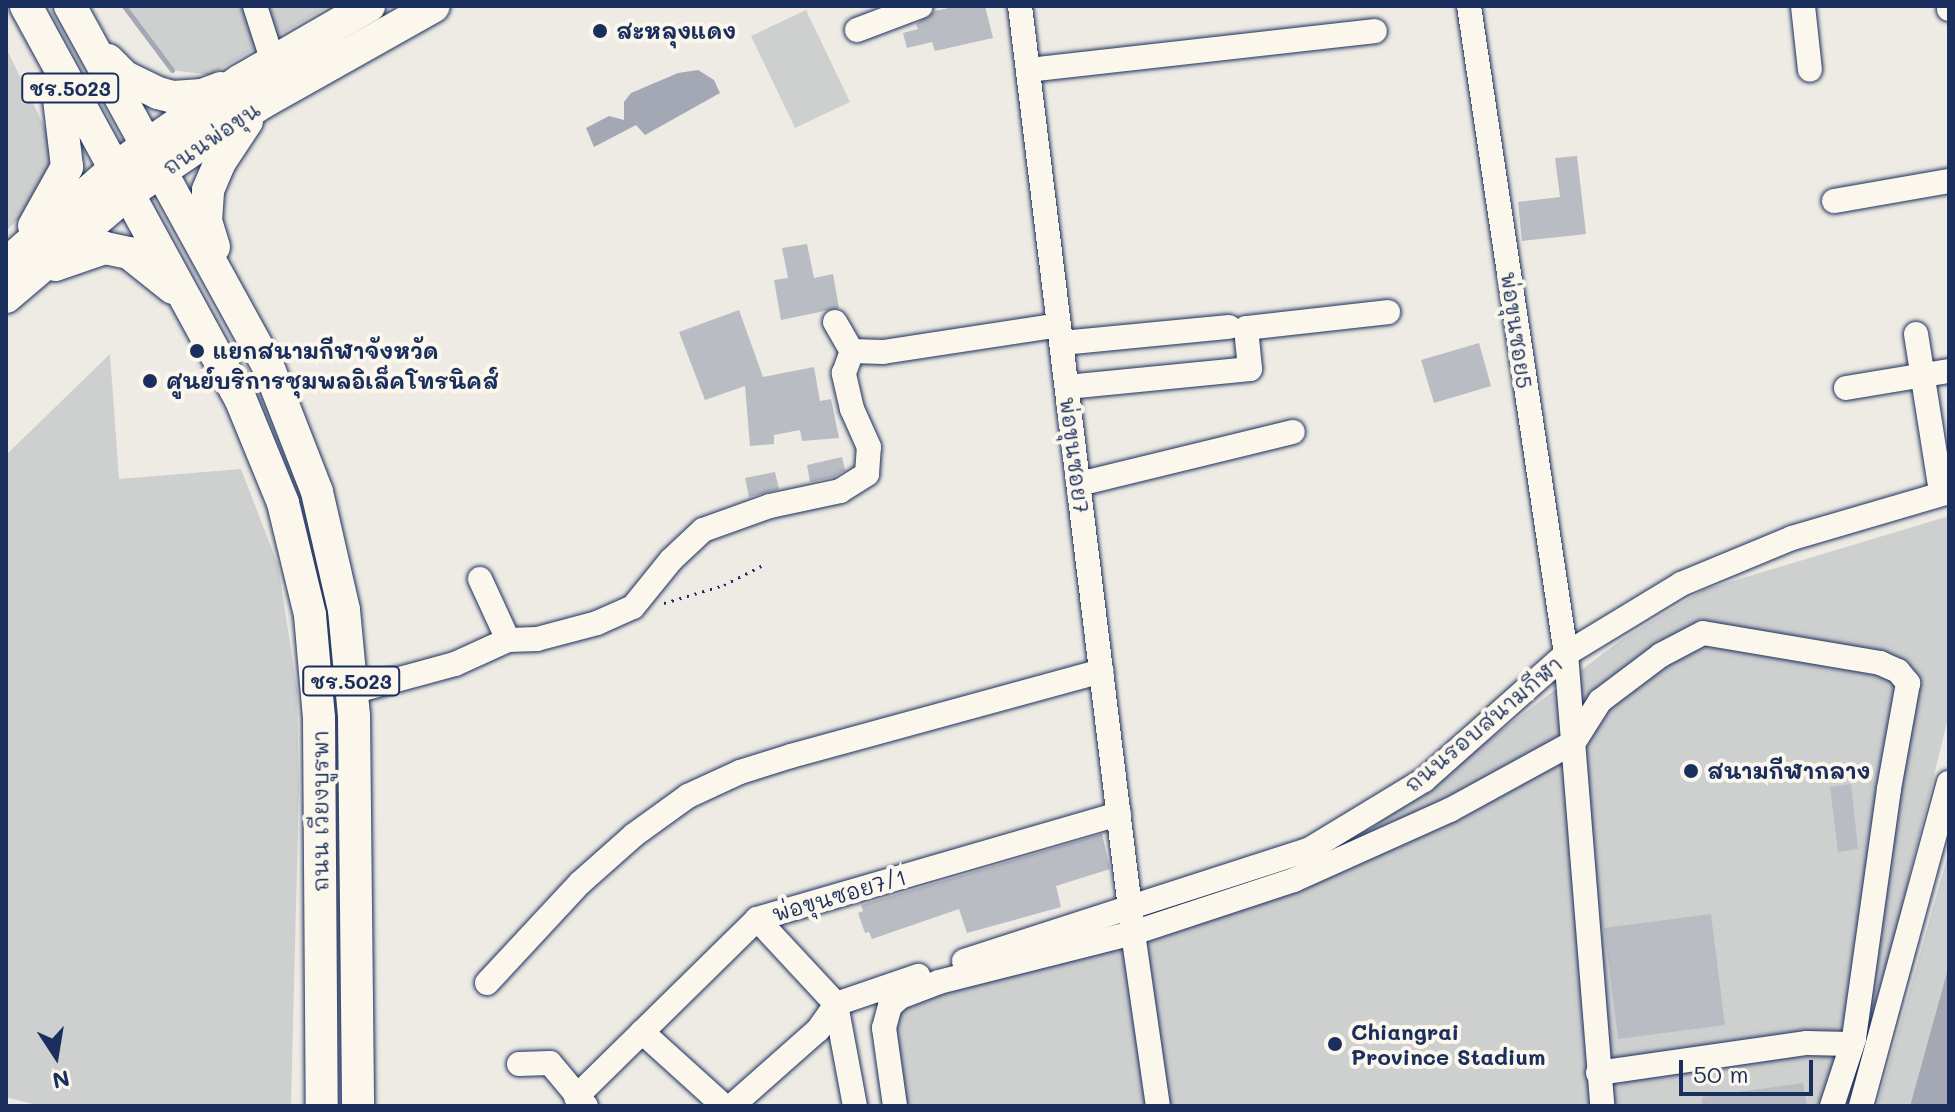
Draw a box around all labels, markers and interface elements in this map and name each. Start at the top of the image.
place label: สะหลุงแดง [616,18,736,44]
marker: สะหลุงแดง [591,22,609,40]
road number: ชร.5023 [20,72,120,104]
street label: ถนนพ่อขุน [157,96,265,180]
street label: พ่อขุนซอย5 [1496,270,1538,390]
place label: แยกสนามกีฬาจังหวัด [213,338,439,364]
marker: แยกสนามกีฬาจังหวัด [188,342,206,360]
place label: ศูนย์บริการชุมพลอิเล็คโทรนิคส์ [166,368,499,394]
marker: ศูนย์บริการชุมพลอิเล็คโทรนิคส์ [141,372,159,390]
street label: พ่อขุนซอย7 [1055,395,1095,515]
street label: ถนนรอบสนามกีฬา [1399,650,1567,798]
road number: ชร.5023 [301,665,401,697]
street label: ถนน เวียงบูรพา [307,730,333,892]
place label: สนามกีฬากลาง [1707,758,1871,784]
marker: สนามกีฬากลาง [1682,762,1700,780]
street label: พ่อขุนซอย7/1 [769,863,909,927]
north arrow [16,1016,96,1096]
place label: Chiangrai Province Stadium [1351,1018,1546,1070]
marker: Chiangrai Province Stadium [1326,1035,1344,1053]
scale bar [1683,1044,1817,1094]
text: 50 m [1693,1058,1749,1089]
text: N [50,1064,72,1096]

